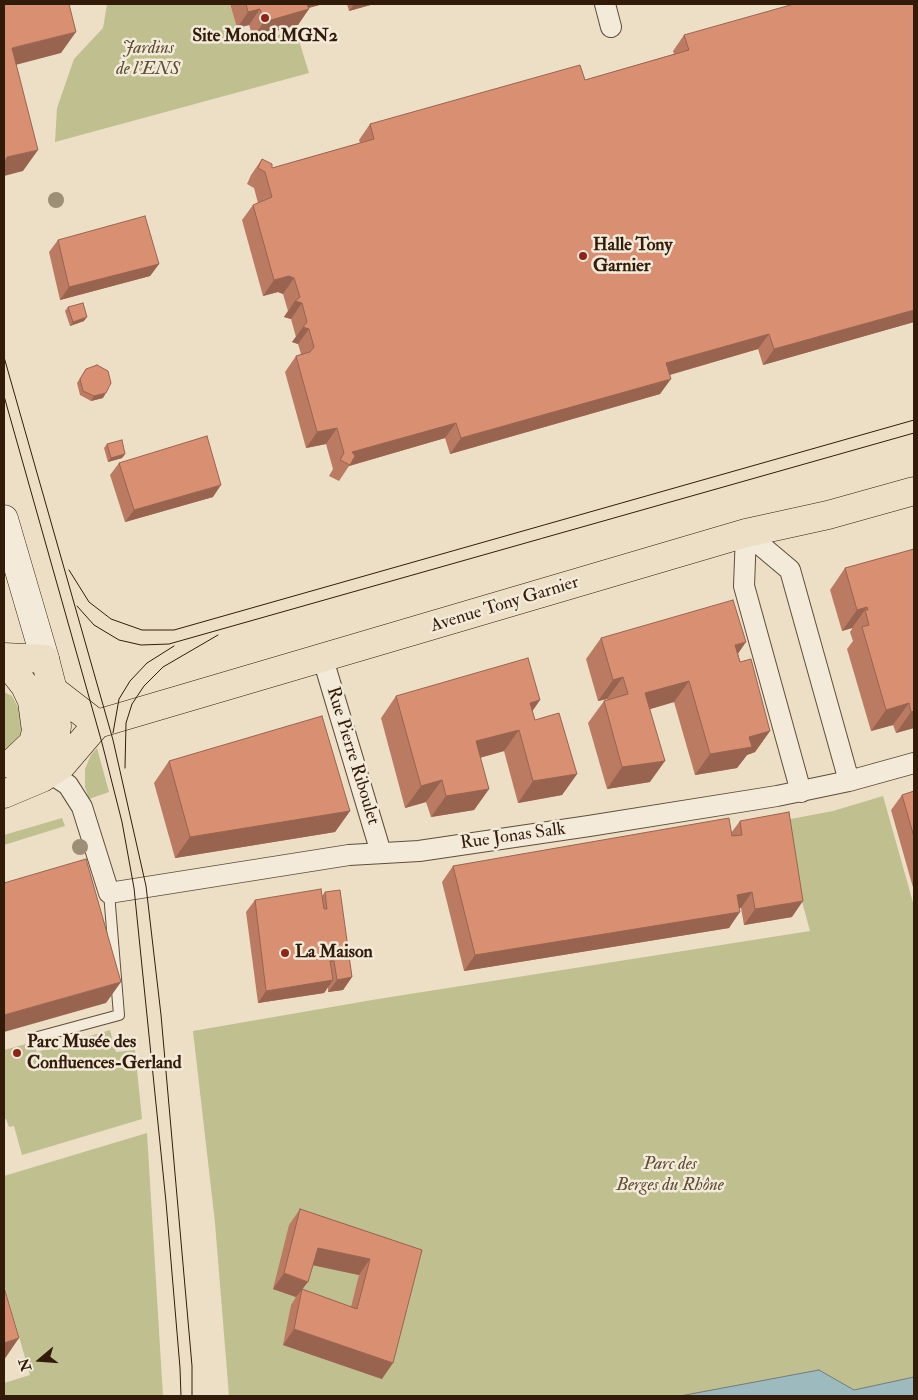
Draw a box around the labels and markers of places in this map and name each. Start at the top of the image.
marker: Site Monod MGN2 [259,12,271,24]
place label: Site Monod MGN2 [192,26,338,48]
place label: Halle Tony Garnier [593,235,672,278]
marker: Halle Tony Garnier [577,250,589,262]
place label: La Maison [295,942,373,964]
marker: La Maison [279,947,291,959]
place label: Parc Musée des Confluences-Gerland [27,1032,181,1074]
marker: Parc Musée des Confluences-Gerland [11,1047,23,1059]

